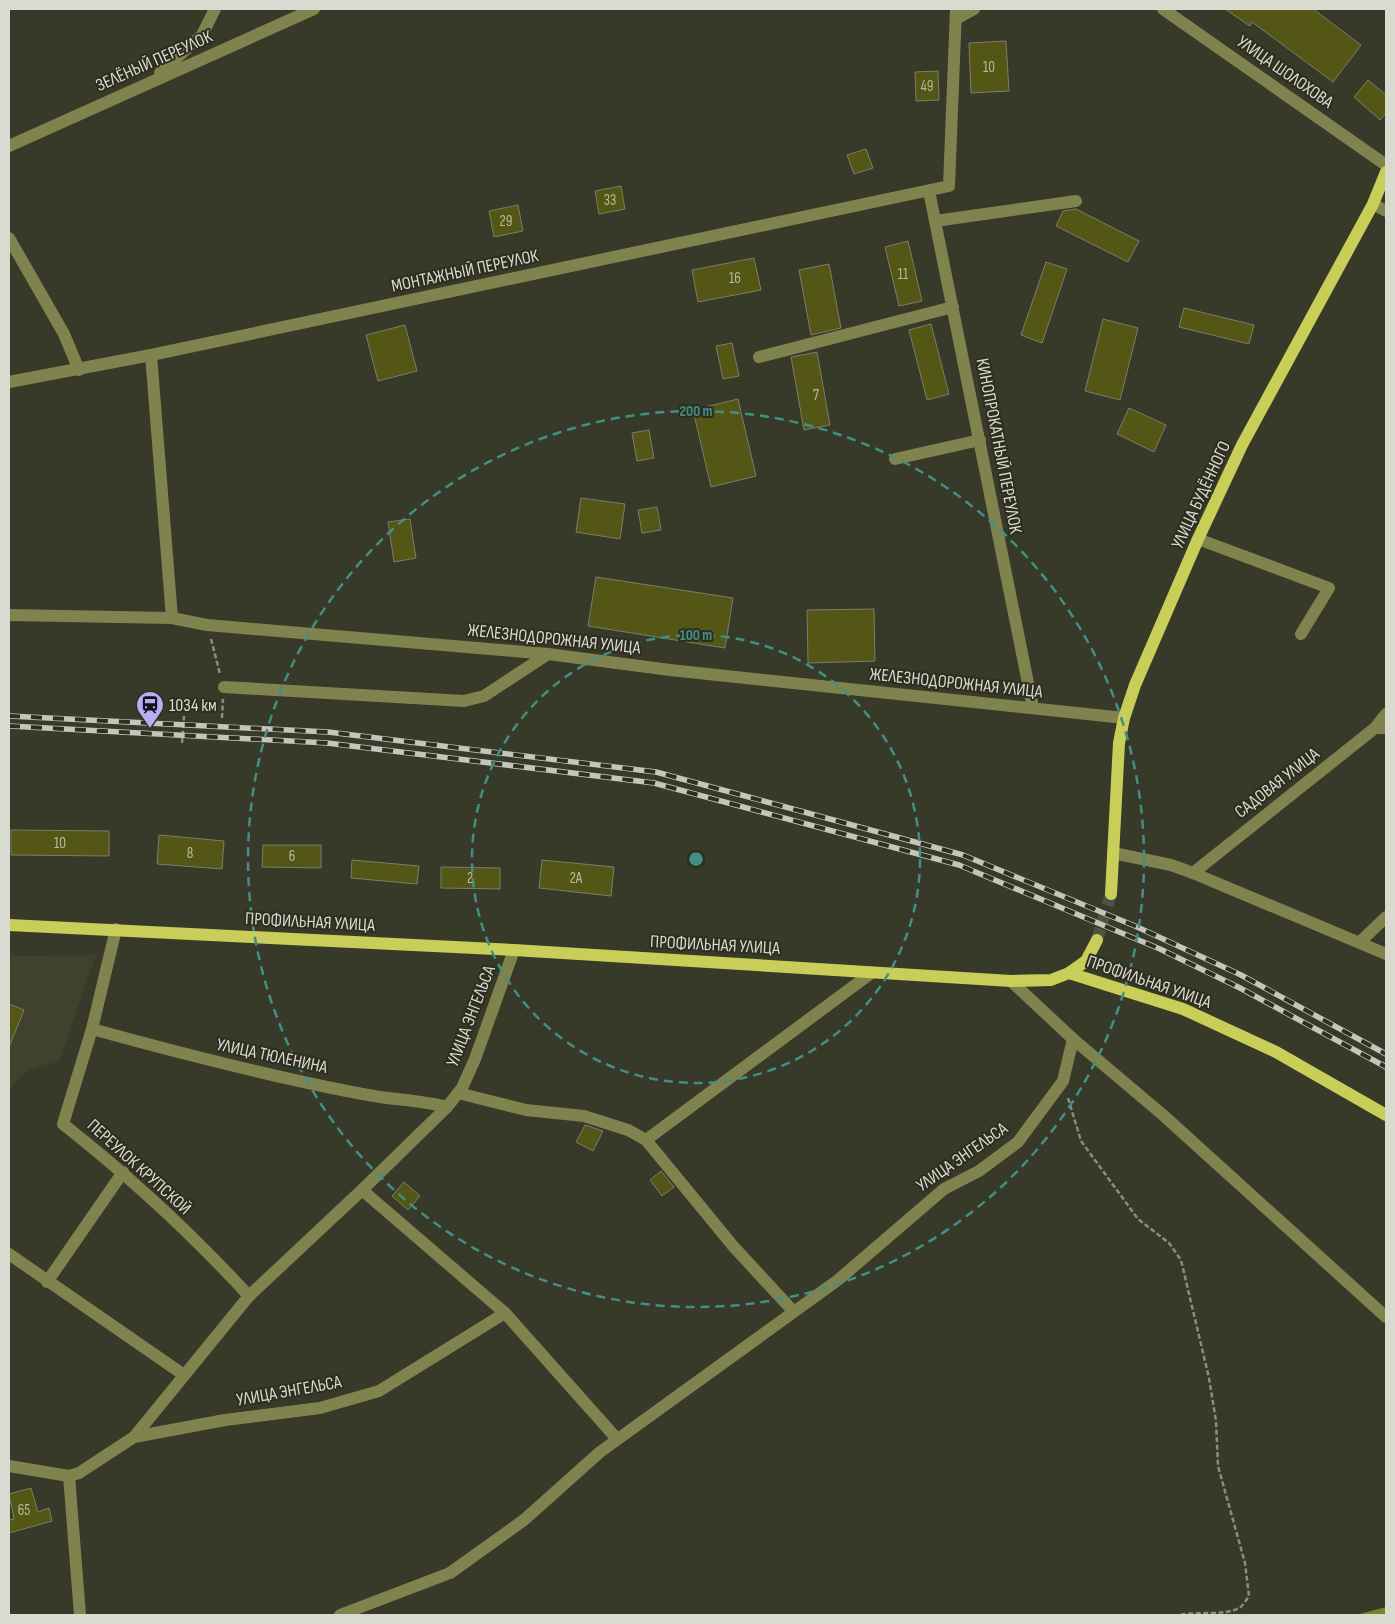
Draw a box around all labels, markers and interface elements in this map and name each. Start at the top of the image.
street label: ЗЕЛЁНЫЙ ПЕРЕУЛОК [92,26,216,96]
street label: УЛИЦА ШОЛОХОВА [1233,31,1337,113]
house number: 10 [983,58,995,77]
house number: 49 [921,77,933,96]
house number: 33 [604,191,616,210]
house number: 29 [500,212,512,231]
street label: МОНТАЖНЫЙ ПЕРЕУЛОК [389,245,541,297]
house number: 11 [898,265,909,284]
house number: 16 [729,269,741,288]
street label: КИНОПРОКАТНЫЙ ПЕРЕУЛОК [972,356,1027,537]
house number: 7 [813,386,819,405]
text: 200 m [679,402,713,421]
street label: УЛИЦА БУДЁННОГО [1167,438,1235,552]
street label: ЖЕЛЕЗНОДОРОЖНАЯ УЛИЦА [466,619,642,659]
text: 100 m [680,626,712,645]
street label: ЖЕЛЕЗНОДОРОЖНАЯ УЛИЦА [868,663,1044,703]
station icon: 1034 км [135,690,165,729]
place label: 1034 км [169,695,217,716]
street label: САДОВАЯ УЛИЦА [1231,743,1324,823]
house number: 10 [54,834,66,853]
house number: 8 [187,844,193,863]
house number: 6 [289,847,295,866]
centre of rings [687,850,705,868]
house number: 2 [467,869,473,888]
house number: 2А [570,869,583,888]
street label: ПРОФИЛЬНАЯ УЛИЦА [245,908,376,936]
street label: ПРОФИЛЬНАЯ УЛИЦА [650,931,781,959]
street label: ПРОФИЛЬНАЯ УЛИЦА [1084,951,1214,1013]
street label: УЛИЦА ЭНГЕЛЬСА [442,962,500,1069]
street label: УЛИЦА ТЮЛЕНИНА [215,1034,330,1078]
street label: ПЕРЕУЛОК КРУПСКОЙ [83,1115,195,1219]
street label: УЛИЦА ЭНГЕЛЬСА [912,1118,1012,1196]
street label: УЛИЦА ЭНГЕЛЬСА [235,1371,344,1411]
house number: 65 [18,1501,30,1520]

